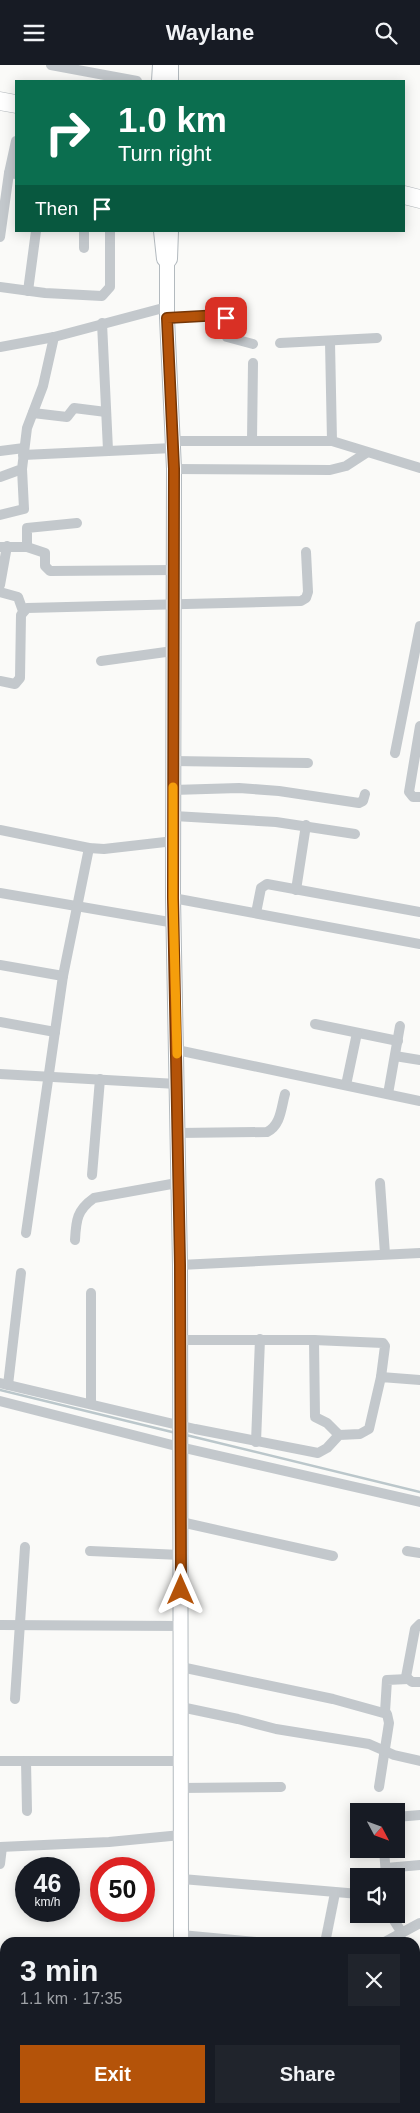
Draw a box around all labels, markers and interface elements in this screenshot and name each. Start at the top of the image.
icon: menu [20,19,48,47]
icon: search [372,19,400,47]
text: Waylane [166,20,254,45]
icon: right [35,100,100,165]
text: 1.0 km [118,100,227,139]
text: Turn right [118,141,211,166]
icon: arrive [88,195,116,223]
text: Then [35,198,78,219]
pin [205,297,247,339]
icon: arrive [212,304,240,332]
position arrow [154,1563,206,1615]
north arrow [350,1803,405,1857]
map controls [350,1803,405,1923]
speed limit sign: 50 [90,1857,155,1922]
button: sound [350,1868,405,1923]
text: 46 [34,1869,61,1897]
text: km/h [34,1895,61,1909]
text: 3 min [20,1954,98,1987]
button: close [348,1954,400,2006]
text: 1.1 km · 17:35 [20,1990,122,2007]
button: Exit [20,2045,205,2103]
button: Share [215,2045,400,2103]

